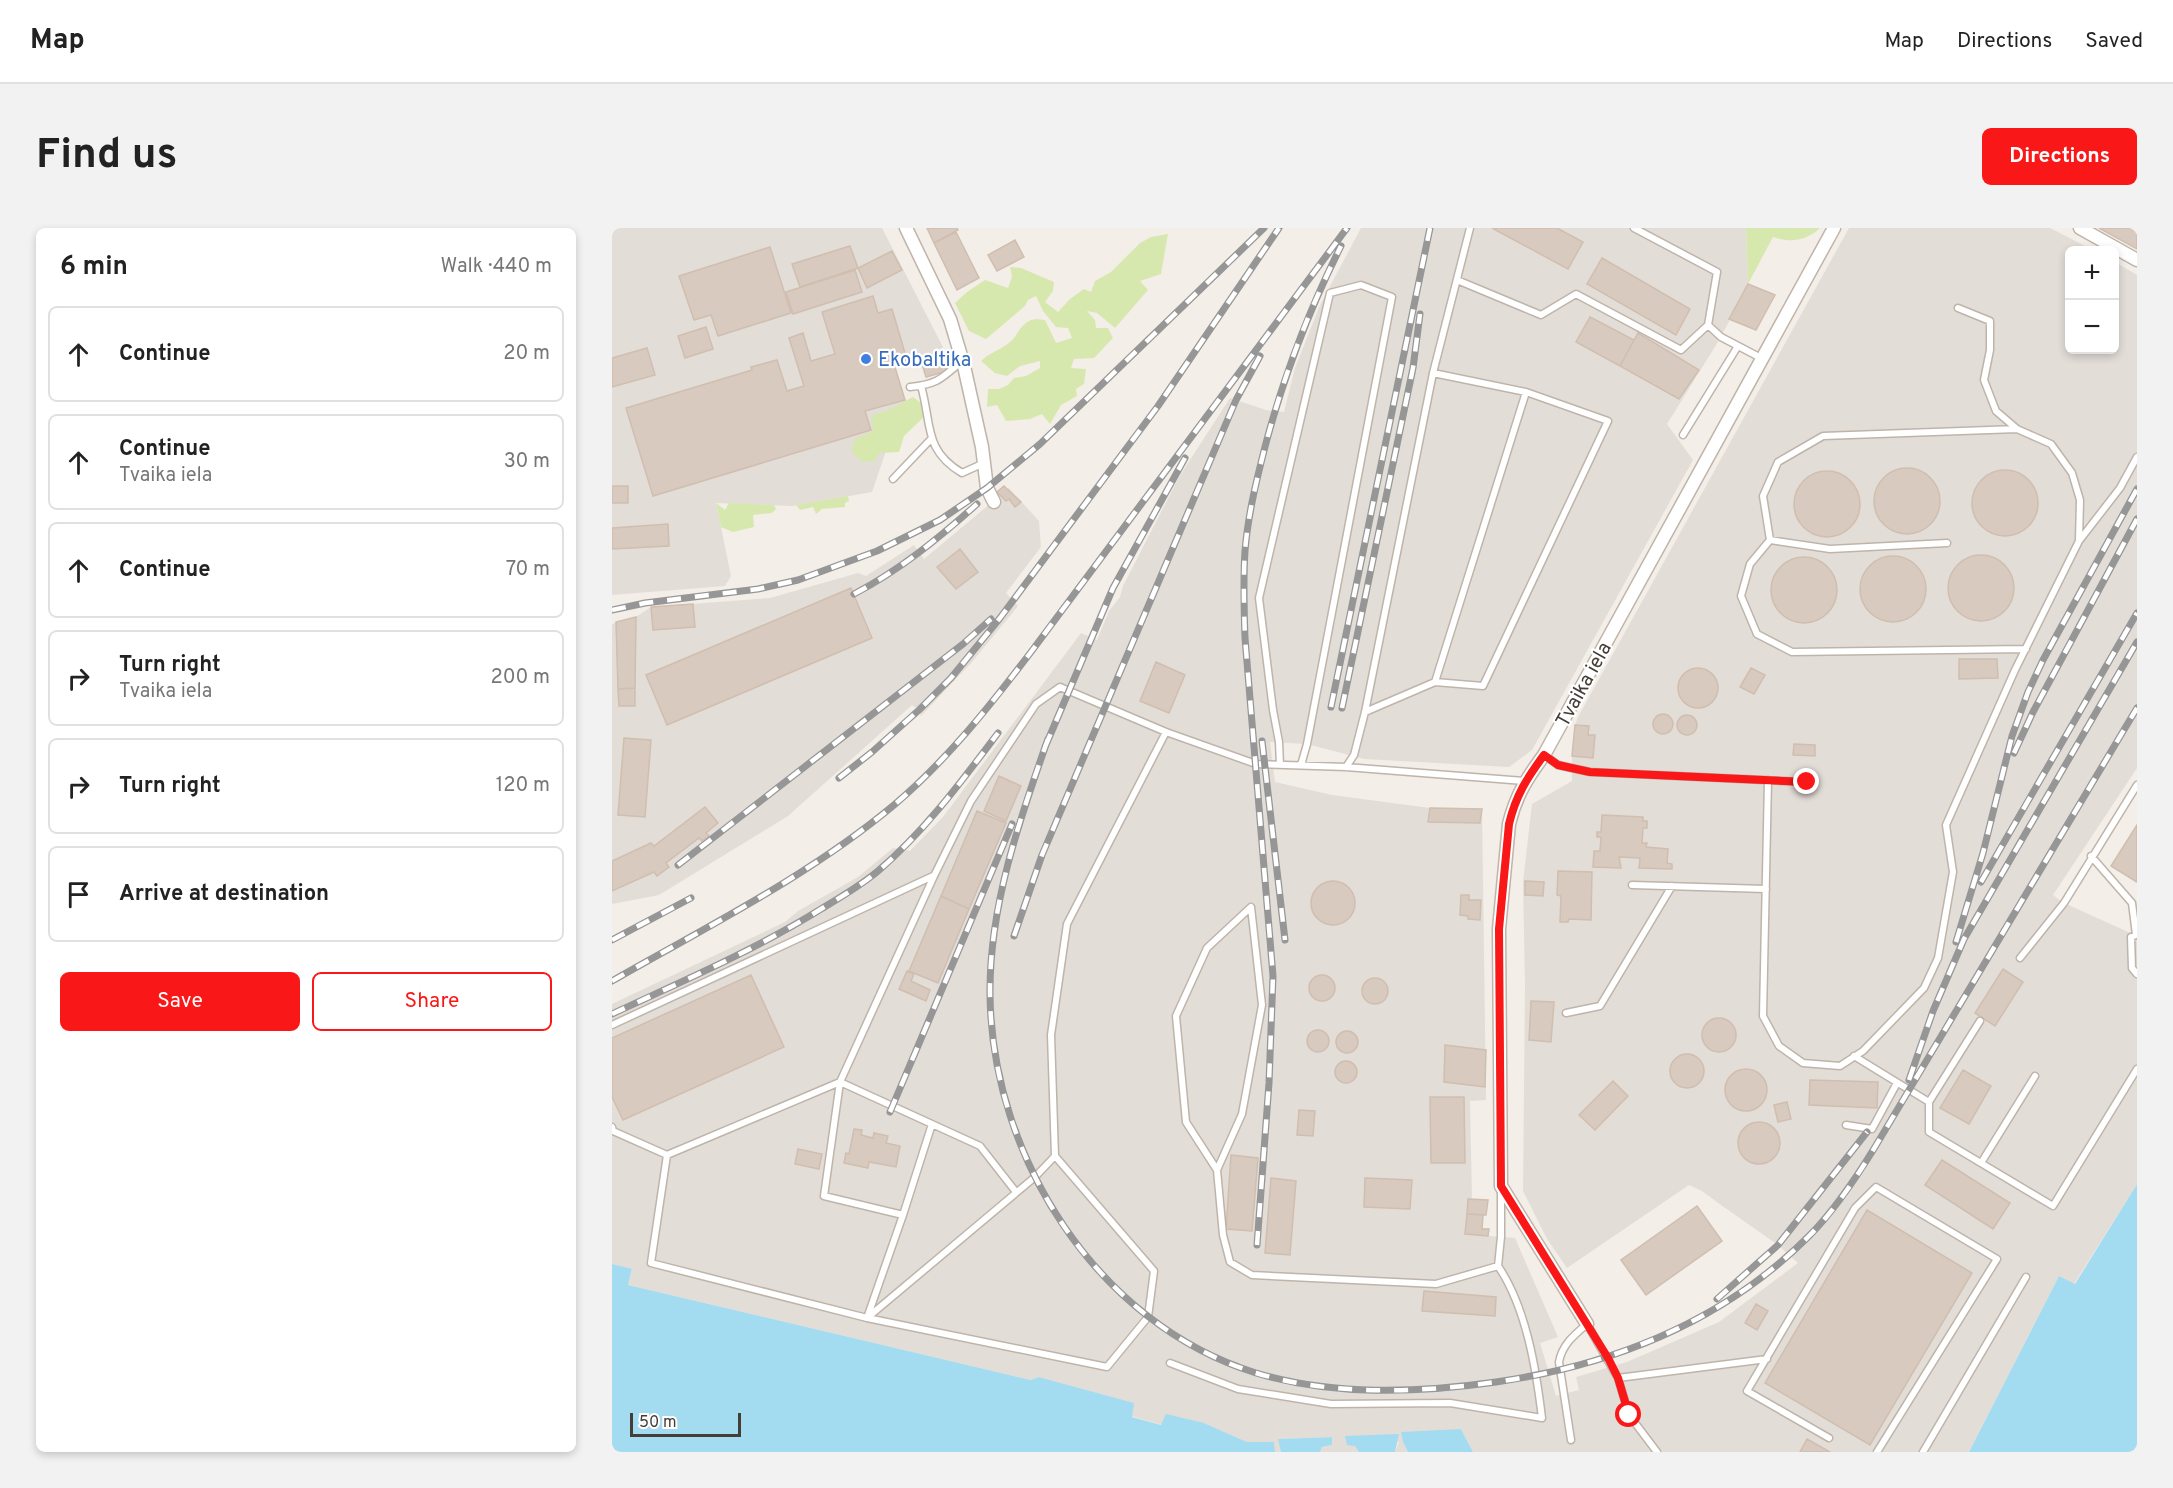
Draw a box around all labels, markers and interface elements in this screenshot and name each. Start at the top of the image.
text: Map [30,23,85,59]
text: Map [1884,28,1924,55]
text: Directions [1957,28,2052,55]
text: Saved [2085,28,2143,55]
button: Directions [1982,128,2137,185]
text: Find us [36,130,177,183]
map controls [2065,246,2119,354]
button: + [2065,246,2119,300]
text: 6 min [60,251,128,284]
text: Walk · 440 m [441,254,552,280]
button: − [2065,300,2119,354]
icon: ahead [62,338,95,371]
text: Continue [119,341,210,368]
text: 20 m [503,341,550,367]
place label: Ekobaltika [878,348,971,374]
marker: Ekobaltika [859,352,873,366]
text: Continue [119,436,210,463]
icon: ahead [62,446,95,479]
text: 30 m [504,449,550,475]
text: Tvaika iela [119,463,212,489]
icon: ahead [62,554,95,587]
text: Continue [119,557,210,584]
text: 70 m [506,557,550,583]
street label: Tvaika iela [1551,638,1619,732]
text: Turn right [119,652,221,679]
icon: right [62,662,95,695]
text: 200 m [491,665,550,691]
text: Tvaika iela [119,679,212,705]
route end [1793,768,1819,794]
icon: right [62,770,95,803]
text: Turn right [119,773,221,800]
text: 120 m [496,773,550,799]
icon: arrive [62,878,95,911]
text: Arrive at destination [119,881,329,908]
button: Save [60,972,300,1031]
button: Share [312,972,552,1031]
route start [1615,1401,1641,1427]
scale bar [630,1410,741,1438]
text: 50 m [639,1413,677,1433]

